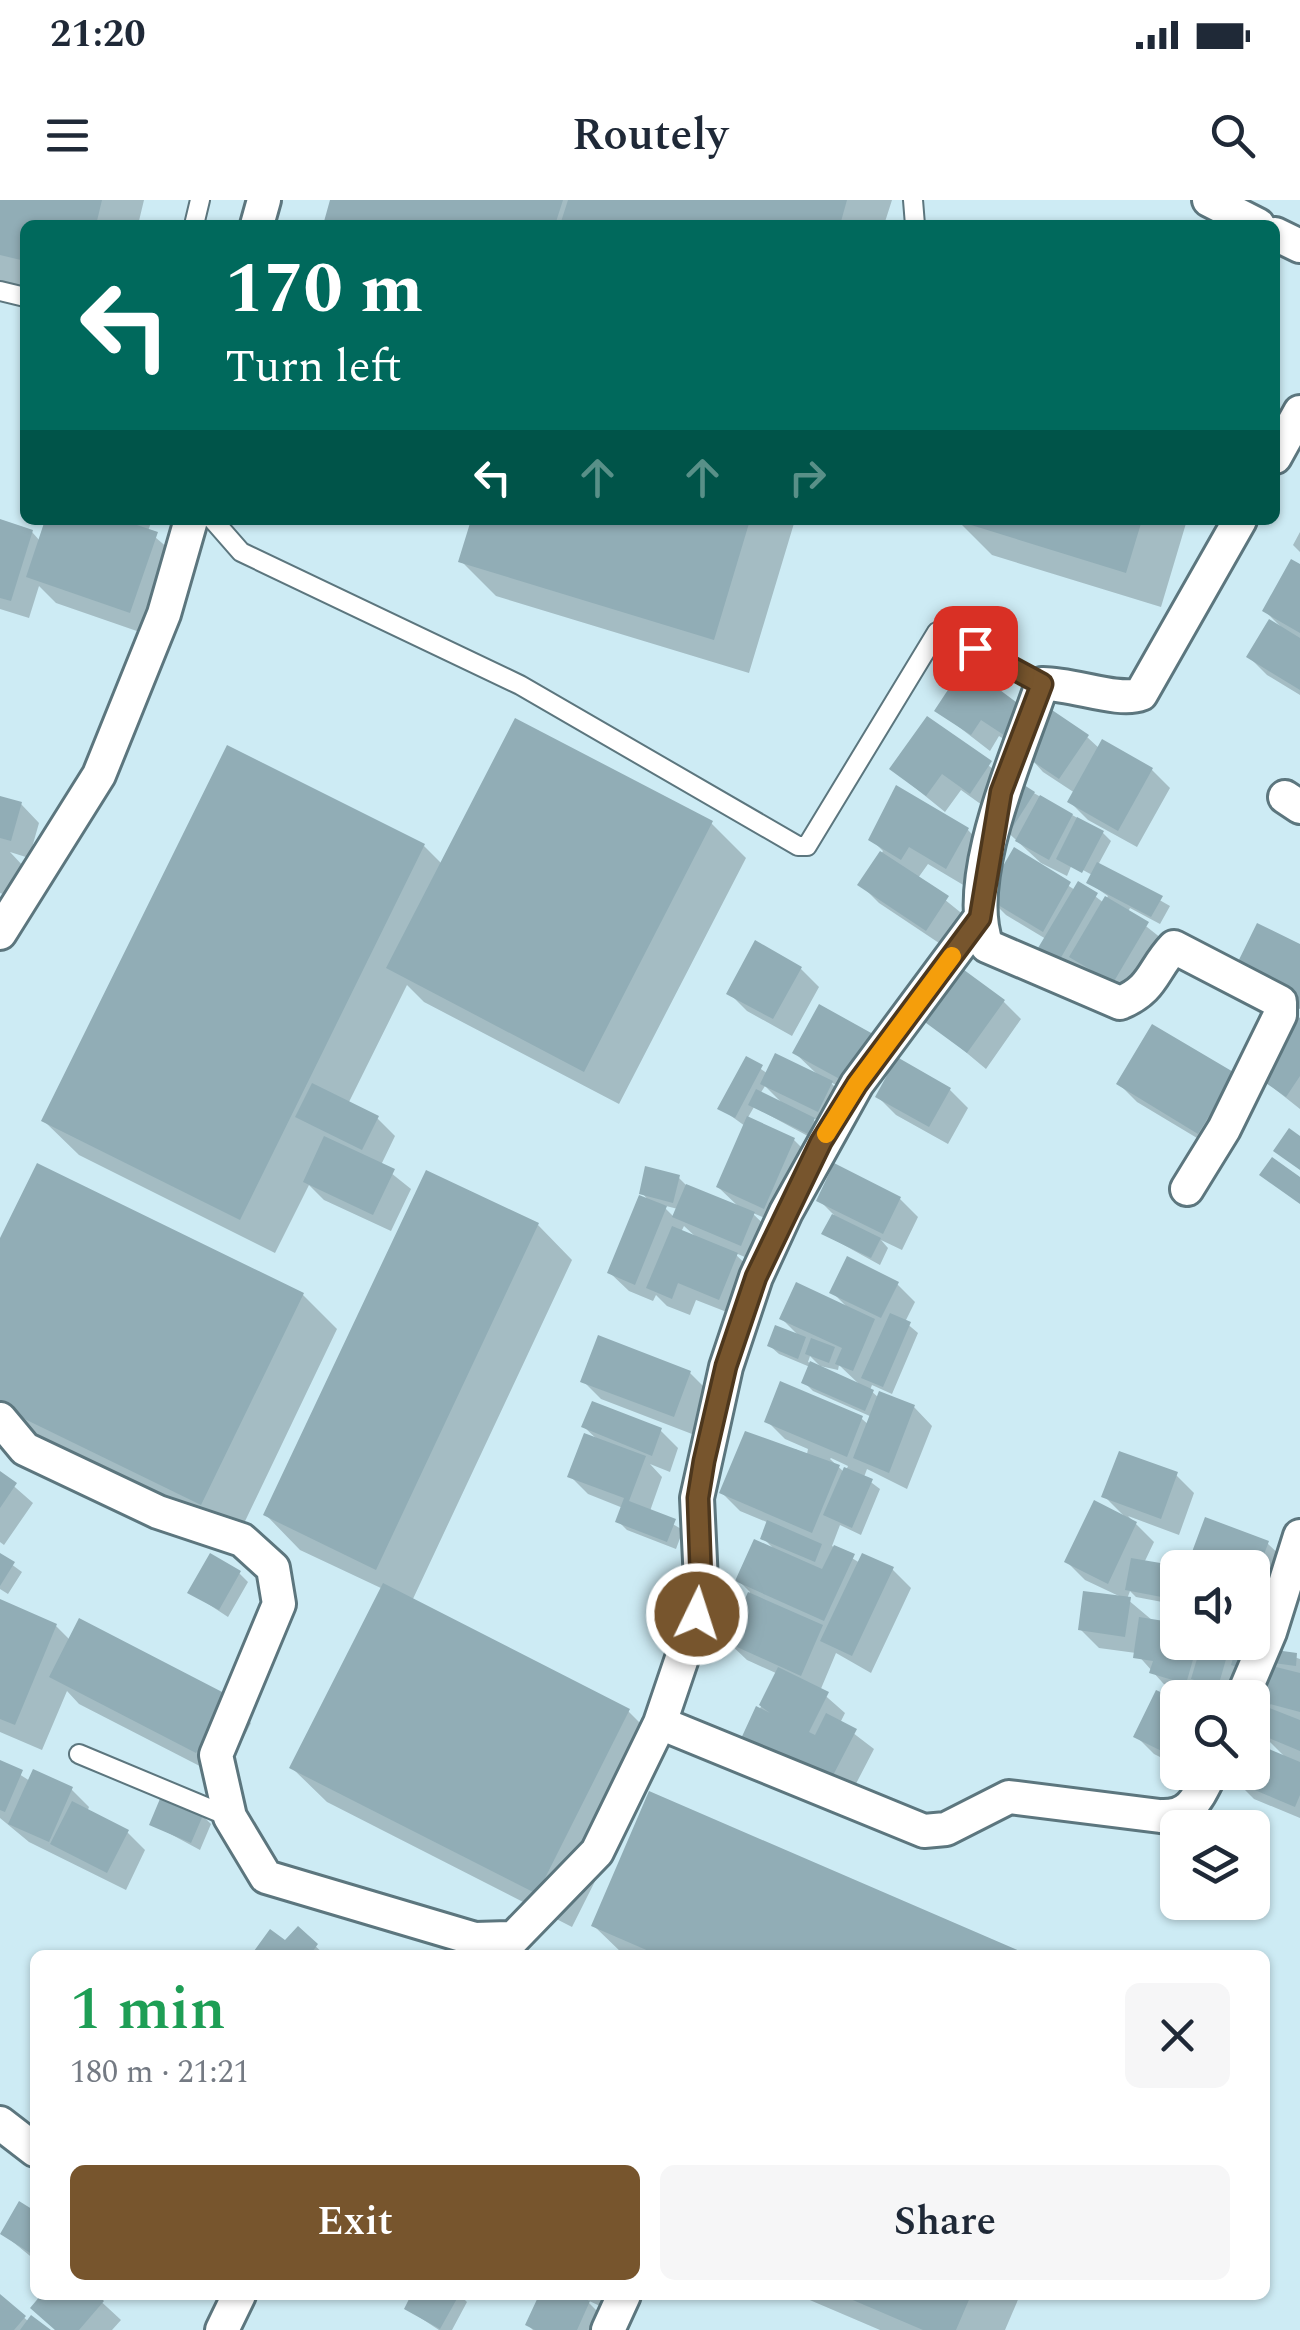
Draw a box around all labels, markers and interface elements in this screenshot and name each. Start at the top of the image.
text: 21:20 [50,6,145,64]
text: Routely [572,101,728,170]
icon: menu [40,108,95,163]
icon: search [1205,108,1260,163]
text: 170 m [225,237,423,343]
icon: left [60,260,190,390]
text: Turn left [225,333,402,402]
icon: left [465,450,520,505]
icon: ahead [570,450,625,505]
icon: ahead [675,450,730,505]
icon: right [780,450,835,505]
pin [933,606,1018,691]
icon: arrive [948,621,1003,676]
map controls [1160,1550,1270,1920]
button: sound [1160,1550,1270,1660]
position arrow [645,1562,749,1666]
button: search [1160,1680,1270,1790]
button: layers [1160,1810,1270,1920]
text: 1 min [70,1964,226,2056]
button: close [1125,1983,1230,2088]
text: 180 m · 21:21 [70,2048,250,2097]
button: Exit [70,2165,640,2280]
button: Share [660,2165,1230,2280]

